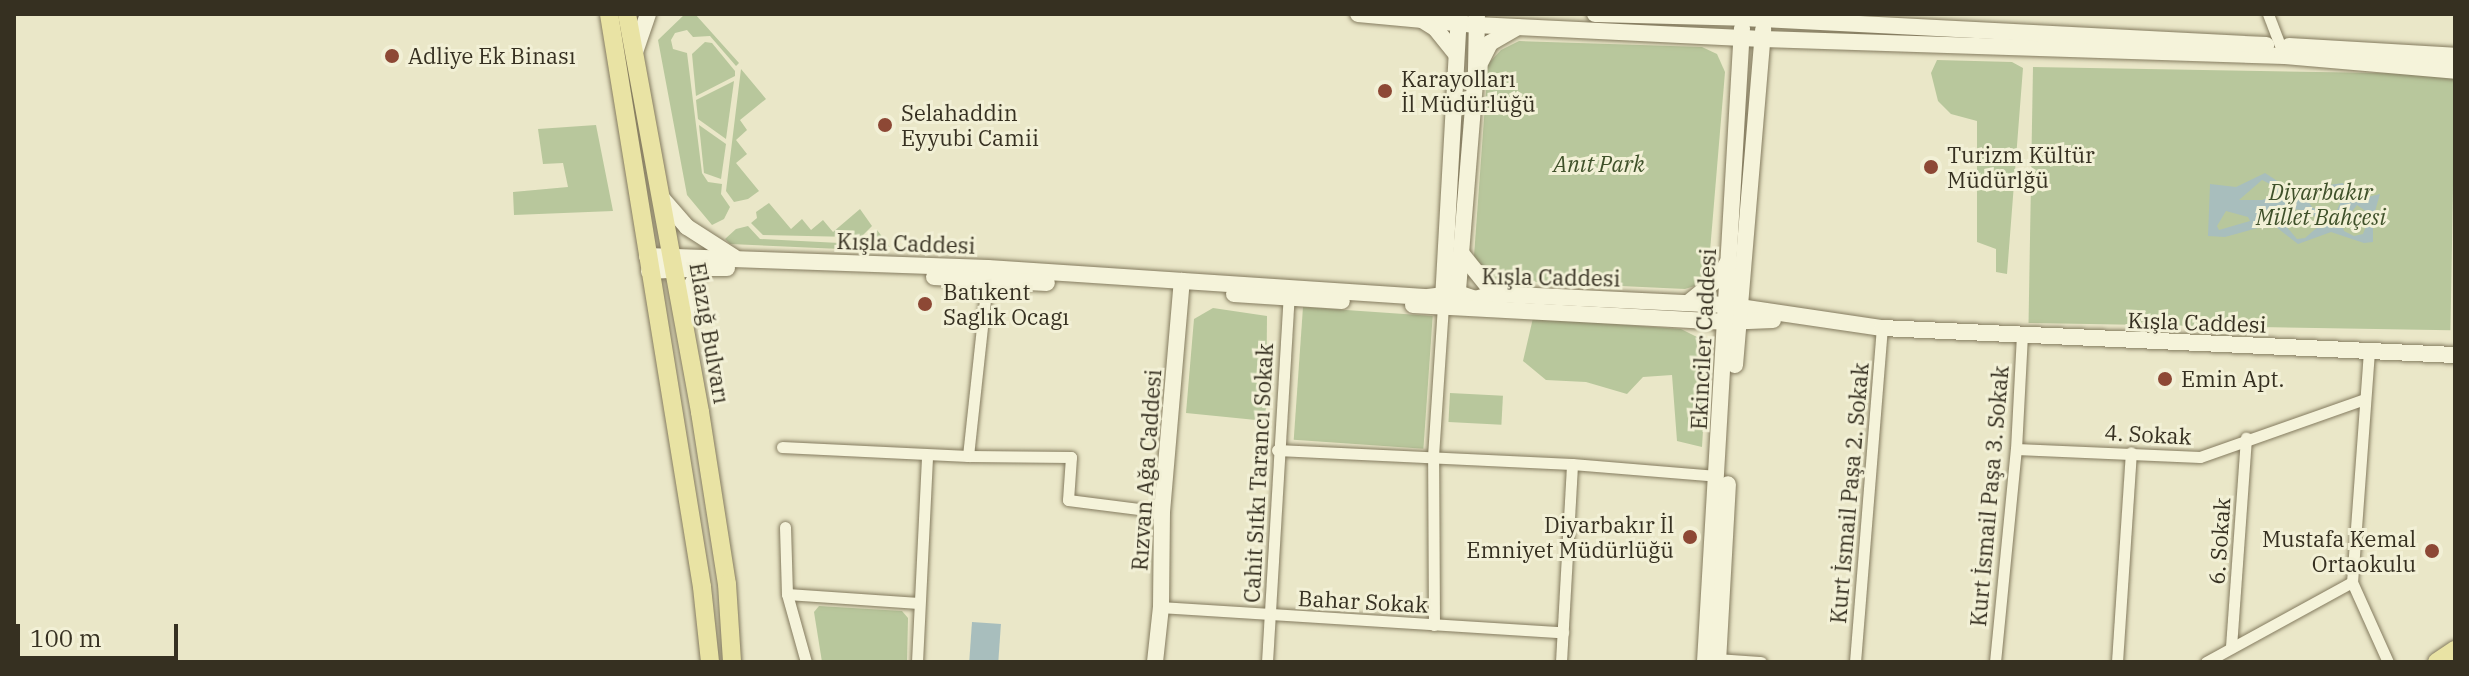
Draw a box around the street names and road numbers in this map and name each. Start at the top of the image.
street label: Kışla Caddesi [836,227,976,259]
street label: Ekinciler Caddesi [1685,248,1721,430]
street label: Elazığ Bulvarı [685,260,735,406]
street label: Kışla Caddesi [1481,263,1621,291]
street label: Kışla Caddesi [2127,306,2267,338]
street label: Cahit Sıtkı Tarancı Sokak [1238,343,1278,603]
street label: Kurt İsmail Paşa 2. Sokak [1824,361,1874,625]
street label: Kurt İsmail Paşa 3. Sokak [1964,364,2014,628]
street label: Rızvan Ağa Caddesi [1126,368,1166,572]
street label: 4. Sokak [2104,419,2192,449]
street label: 6. Sokak [2203,497,2235,585]
street label: Bahar Sokak [1297,584,1429,618]

